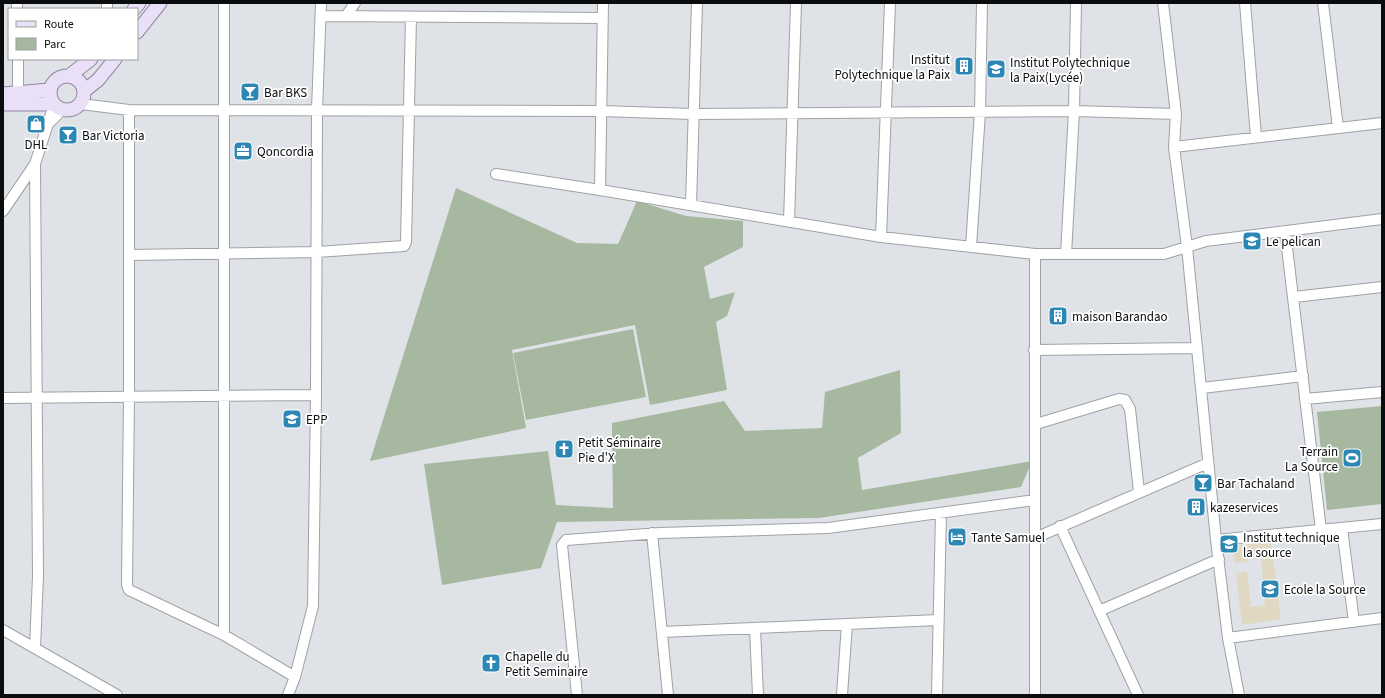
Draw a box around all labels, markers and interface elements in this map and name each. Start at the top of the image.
legend [8,8,138,60]
text: Route [44,16,74,33]
text: Parc [44,36,66,53]
place label: Institut Polytechnique la Paix [834,51,951,84]
place label: Institut Polytechnique la Paix(Lycée) [1010,54,1130,87]
building icon: Institut Polytechnique la Paix [953,55,975,77]
school or university icon: Institut Polytechnique la Paix(Lycée) [985,58,1007,80]
bar icon: Bar BKS [239,81,261,103]
place label: Bar BKS [264,84,307,102]
shop icon: DHL [25,113,47,135]
bar icon: Bar Victoria [57,124,79,146]
place label: Bar Victoria [82,127,145,145]
place label: DHL [25,136,47,154]
office icon: Qoncordia [232,140,254,162]
place label: Qoncordia [257,143,314,161]
school or university icon: Le pelican [1241,230,1263,252]
place label: Le pelican [1266,233,1321,251]
building icon: maison Barandao [1047,305,1069,327]
place label: maison Barandao [1072,308,1168,326]
school or university icon: EPP [281,408,303,430]
place label: EPP [306,411,328,429]
place label: Petit Séminaire Pie d'X [578,434,661,467]
church icon: Petit Séminaire Pie d'X [553,438,575,460]
place label: Terrain La Source [1285,443,1338,476]
sports icon: Terrain La Source [1341,447,1363,469]
bar icon: Bar Tachaland [1192,472,1214,494]
place label: Bar Tachaland [1217,475,1295,493]
building icon: kazeservices [1185,496,1207,518]
place label: kazeservices [1210,499,1279,517]
hotel icon: Tante Samuel [946,526,968,548]
place label: Tante Samuel [971,529,1045,547]
place label: Institut technique la source [1243,529,1339,562]
school or university icon: Institut technique la source [1218,533,1240,555]
school or university icon: Ecole la Source [1259,578,1281,600]
place label: Ecole la Source [1284,581,1366,599]
place label: Chapelle du Petit Seminaire [505,648,588,681]
church icon: Chapelle du Petit Seminaire [480,652,502,674]

